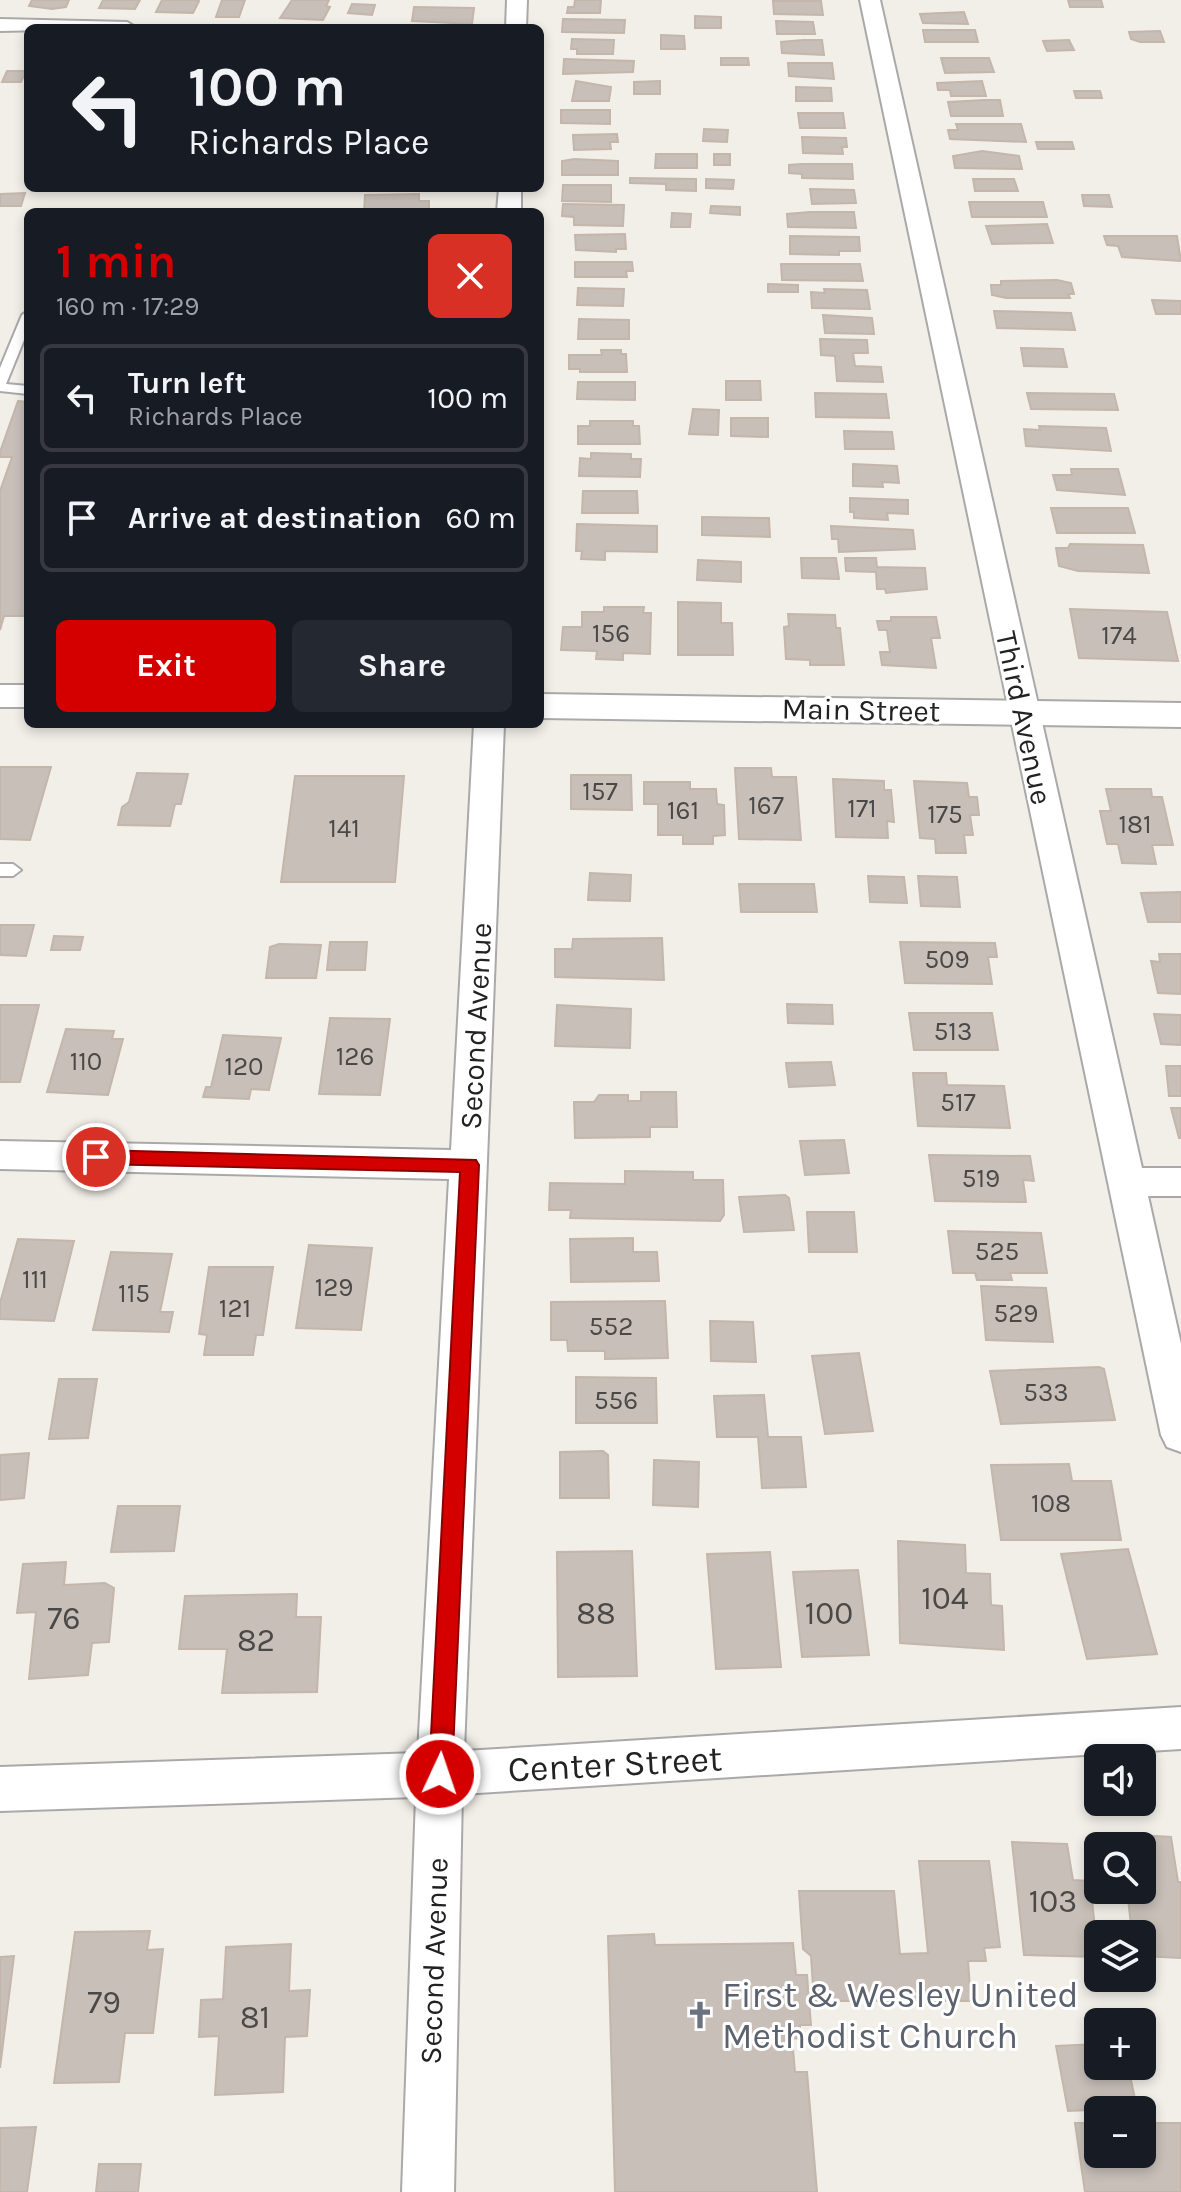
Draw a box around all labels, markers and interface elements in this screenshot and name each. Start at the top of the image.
text: 100 m [188,54,346,119]
icon: left [56,56,160,160]
text: Richards Place [188,121,430,163]
text: 1 min [56,233,176,289]
button: close [428,234,512,318]
text: 160 m · 17:29 [56,291,199,322]
text: Turn left [128,365,246,401]
icon: left [60,376,104,420]
text: 100 m [427,380,508,416]
text: Richards Place [128,401,303,432]
icon: arrive [60,496,104,540]
text: Arrive at destination [128,500,422,536]
text: 60 m [446,500,516,536]
house number: 156 [592,618,630,649]
button: Exit [56,620,276,712]
button: Share [292,620,512,712]
house number: 174 [1101,620,1137,651]
street label: Third Avenue [988,628,1060,808]
street label: Main Street [781,691,941,729]
house number: 157 [582,776,618,807]
house number: 167 [748,790,784,821]
house number: 171 [847,793,877,824]
house number: 161 [667,795,699,826]
house number: 175 [927,799,963,830]
house number: 181 [1118,809,1152,840]
house number: 141 [328,813,360,844]
street label: Second Avenue [453,922,499,1130]
house number: 509 [924,944,970,975]
house number: 513 [934,1016,972,1047]
house number: 126 [336,1041,374,1072]
house number: 110 [70,1046,102,1077]
house number: 120 [224,1051,264,1082]
house number: 517 [940,1087,976,1118]
pin [62,1123,130,1191]
icon: arrive [74,1135,118,1179]
house number: 519 [962,1163,1000,1194]
house number: 525 [975,1236,1019,1267]
house number: 111 [22,1264,48,1295]
house number: 129 [315,1272,353,1303]
house number: 115 [118,1278,150,1309]
house number: 121 [219,1293,251,1324]
house number: 529 [994,1298,1038,1329]
house number: 552 [589,1311,633,1342]
house number: 533 [1023,1377,1069,1408]
house number: 556 [594,1385,638,1416]
house number: 108 [1031,1488,1071,1519]
house number: 104 [921,1580,969,1617]
house number: 88 [576,1595,616,1632]
house number: 100 [805,1595,853,1632]
house number: 76 [47,1600,81,1637]
house number: 82 [237,1622,275,1659]
position arrow [398,1732,482,1816]
street label: Center Street [507,1737,723,1791]
map controls [1084,1744,1156,2168]
button: sound [1084,1744,1156,1816]
button: search [1084,1832,1156,1904]
street label: Second Avenue [412,1857,456,2065]
house number: 103 [1029,1883,1077,1920]
button: layers [1084,1920,1156,1992]
place label: First & Wesley United Methodist Church [722,1974,1079,2057]
house number: 79 [87,1984,121,2021]
house number: 81 [240,1999,270,2036]
church icon: First & Wesley United Methodist Church [685,2000,715,2030]
button: + [1084,2008,1156,2080]
button: − [1084,2096,1156,2168]

